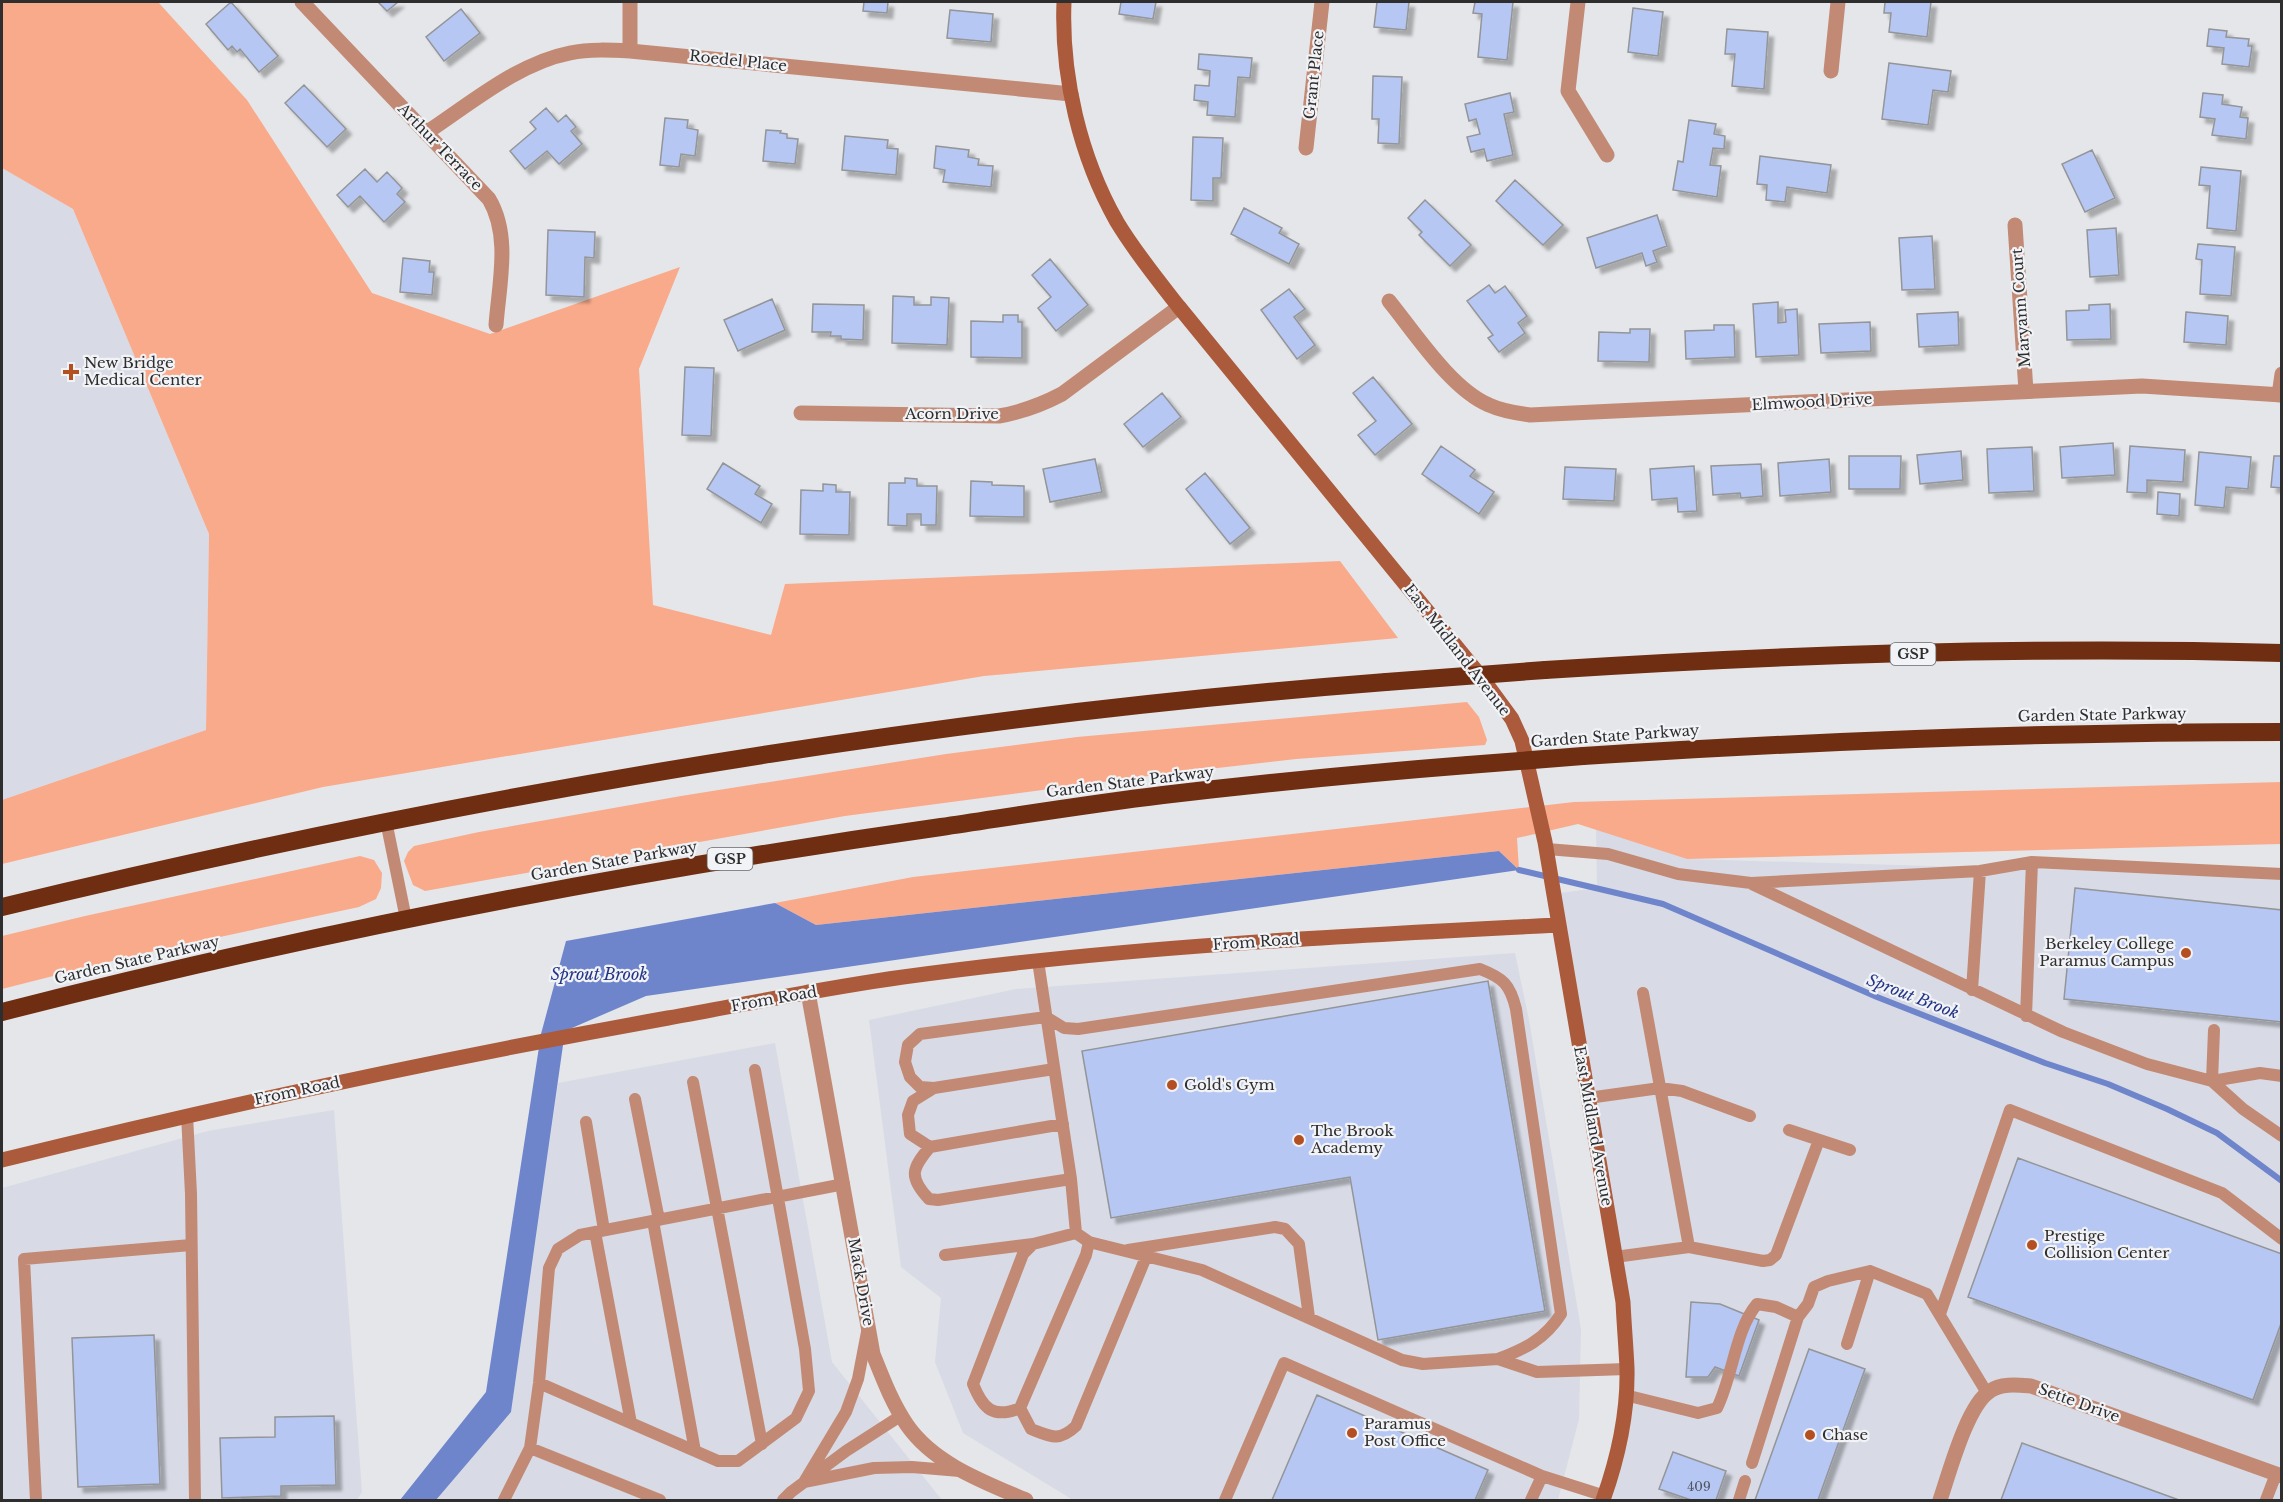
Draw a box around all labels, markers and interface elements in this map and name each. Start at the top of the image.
street label: Grant Place [1299,30,1328,120]
street label: Roedel Place [688,46,788,75]
street label: Arthur Terrace [393,98,487,194]
street label: Maryann Court [2007,248,2034,368]
place label: New Bridge Medical Center [84,353,203,389]
marker: New Bridge Medical Center [62,363,80,381]
street label: Elmwood Drive [1751,389,1873,414]
street label: Acorn Drive [904,404,999,423]
street label: East Midland Avenue [1400,580,1515,719]
road number: GSP [1890,643,1936,665]
street label: Garden State Parkway [2017,704,2187,725]
street label: Garden State Parkway [1530,720,1700,751]
street label: Garden State Parkway [1045,762,1215,801]
street label: Garden State Parkway [529,836,699,885]
road number: GSP [708,848,752,870]
street label: From Road [1212,929,1300,954]
street label: Garden State Parkway [52,931,222,988]
place label: Berkeley College Paramus Campus [2039,934,2174,970]
marker: Berkeley College Paramus Campus [2179,946,2193,960]
water label: Sprout Brook [551,964,647,984]
water label: Sprout Brook [1864,969,1962,1023]
street label: From Road [729,982,818,1015]
street label: East Midland Avenue [1570,1044,1617,1207]
street label: From Road [252,1072,341,1109]
place label: Gold's Gym [1184,1075,1275,1094]
marker: Gold's Gym [1165,1078,1179,1092]
place label: The Brook Academy [1310,1121,1394,1157]
marker: The Brook Academy [1292,1133,1306,1147]
place label: Prestige Collision Center [2044,1226,2170,1262]
street label: Mack Drive [844,1236,879,1327]
marker: Prestige Collision Center [2025,1238,2039,1252]
street label: Sette Drive [2036,1379,2123,1426]
place label: Paramus Post Office [1364,1414,1446,1450]
place label: Chase [1822,1425,1868,1444]
marker: Paramus Post Office [1345,1426,1359,1440]
marker: Chase [1803,1428,1817,1442]
house number: 409 [1687,1479,1711,1494]

